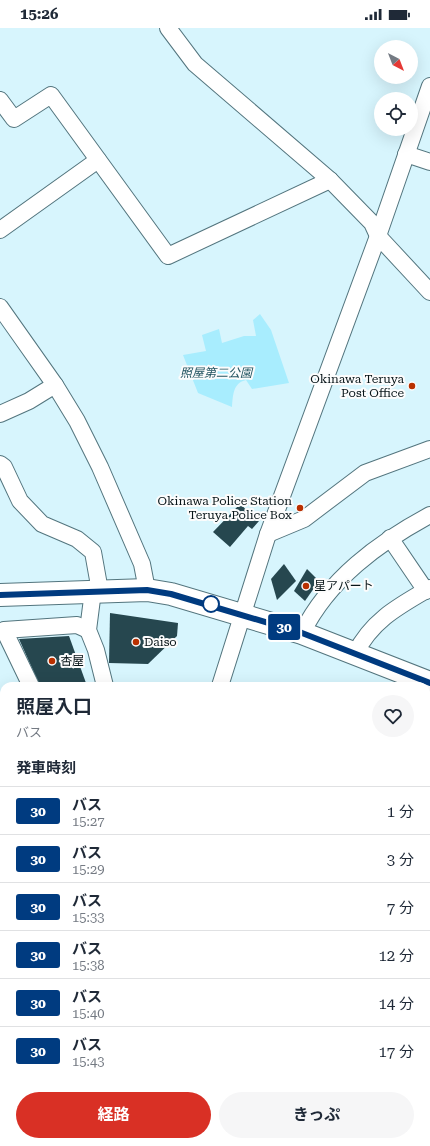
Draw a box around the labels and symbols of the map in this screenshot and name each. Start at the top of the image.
north arrow [374,40,418,84]
park label: 照屋第二公園 [180,366,254,380]
place label: Okinawa Teruya Post Office [310,372,404,400]
marker: Okinawa Teruya Post Office [407,381,417,391]
place label: Okinawa Police Station Teruya Police Box [157,494,292,522]
marker: Okinawa Police Station Teruya Police Box [295,503,305,513]
place label: 星アパート [314,579,374,593]
marker: 星アパート [301,581,311,591]
unlabelled marker [202,595,220,613]
line badge: 30 [266,614,302,640]
place label: Daiso [144,635,177,649]
marker: Daiso [131,637,141,647]
place label: 杏屋 [60,654,84,668]
marker: 杏屋 [47,656,57,666]

